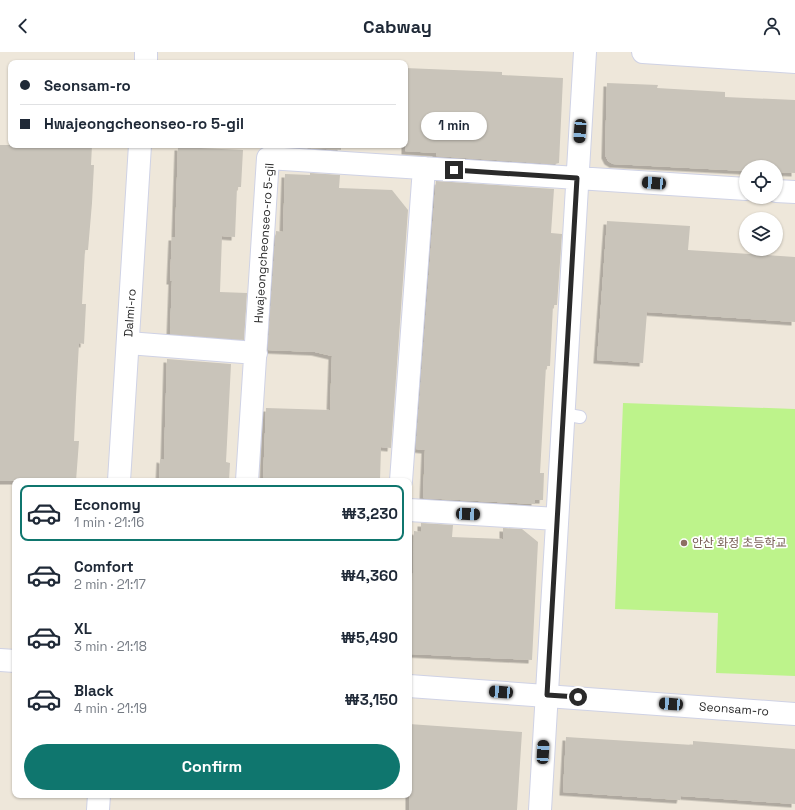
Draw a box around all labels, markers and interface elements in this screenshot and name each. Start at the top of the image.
icon: back [12,15,34,37]
text: Cabway [363,15,432,38]
icon: person [761,15,783,37]
text: Seonsam-ro [44,76,131,95]
callout: 1 min [421,112,487,140]
text: Hwajeongcheonseo-ro 5-gil [44,114,244,133]
text: 1 min [438,117,470,134]
car [573,119,587,143]
map controls [739,160,783,256]
button: locate [739,160,783,204]
route end [445,161,463,179]
street label: Hwajeongcheonseo-ro 5-gil [250,162,278,324]
car [642,176,666,190]
button: layers [739,212,783,256]
street label: Dalmi-ro [120,288,140,338]
icon: car [26,495,62,531]
text: Economy [74,495,141,514]
text: ₩3,230 [341,504,398,523]
car [456,507,480,521]
text: 1 min · 21:16 [74,514,144,531]
place label: 안산 화정 초등학교 [692,535,787,551]
marker: 안산 화정 초등학교 [679,538,689,548]
icon: car [26,557,62,593]
text: Comfort [74,557,134,576]
text: ₩4,360 [341,566,398,585]
text: 2 min · 21:17 [74,576,146,593]
icon: car [26,619,62,655]
text: XL [74,619,92,638]
text: ₩5,490 [341,628,398,647]
text: 3 min · 21:18 [74,638,147,655]
icon: car [26,681,62,717]
text: Black [74,681,114,700]
car [489,685,513,699]
route start [569,688,587,706]
text: ₩3,150 [344,690,398,709]
car [659,697,683,711]
street label: Seonsam-ro [699,699,769,719]
text: 4 min · 21:19 [74,700,147,717]
car [536,740,550,764]
button: Confirm [24,744,400,790]

